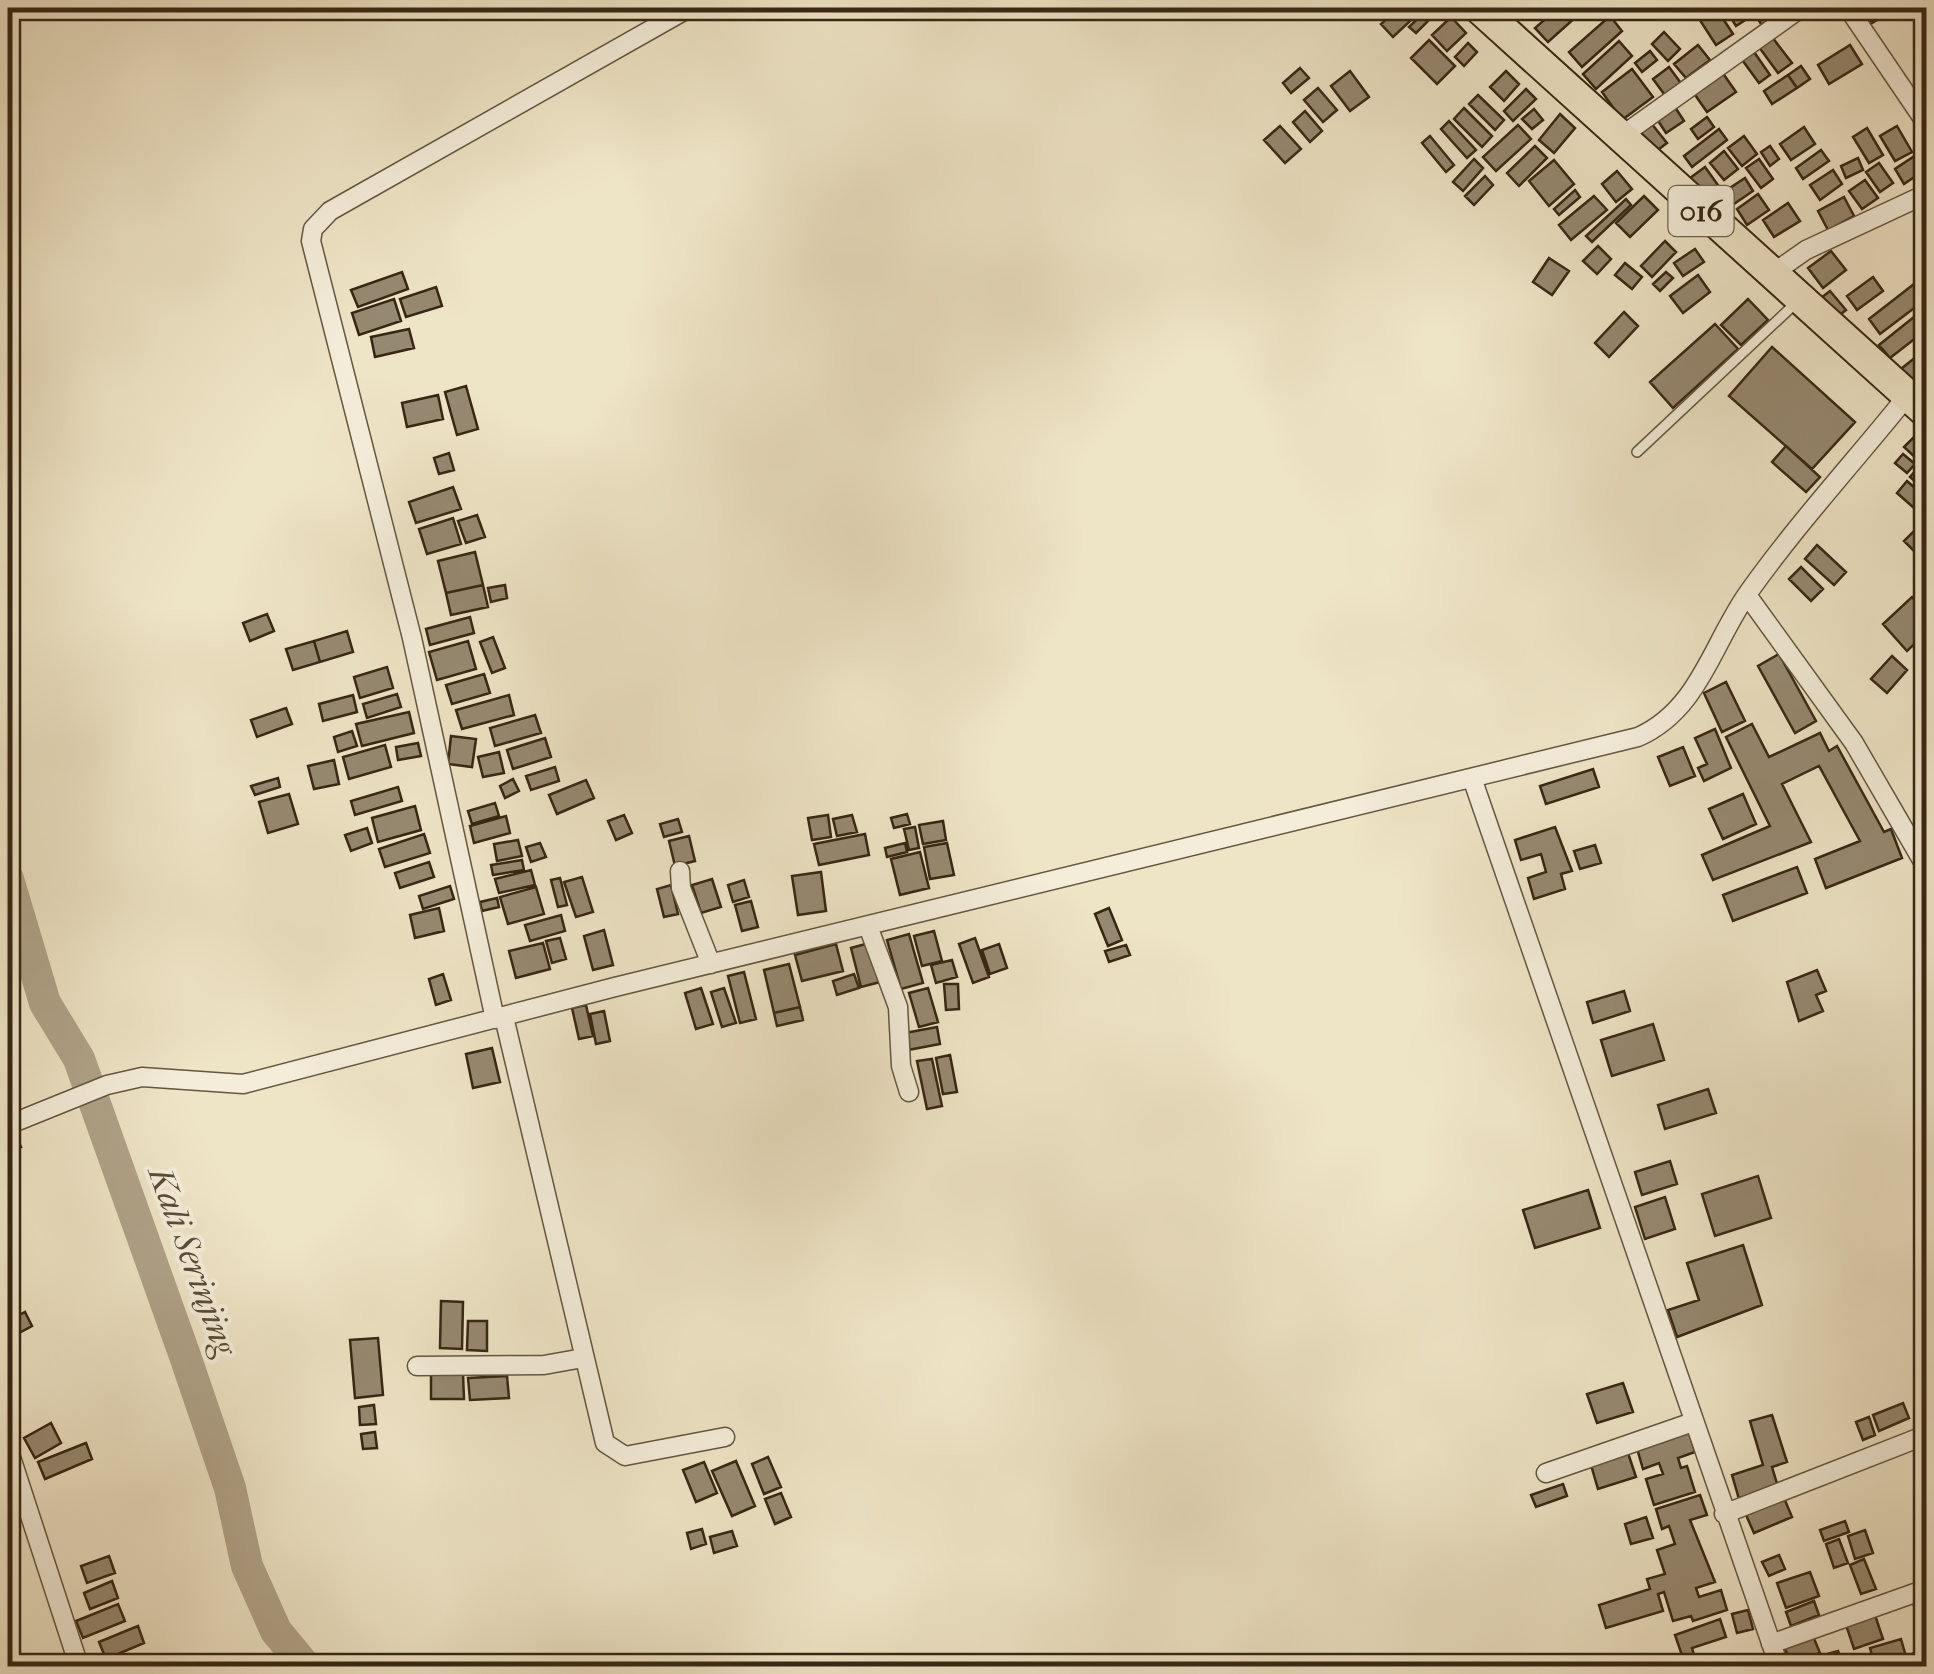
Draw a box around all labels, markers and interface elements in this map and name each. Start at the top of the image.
road number: 016 [1668,186,1734,236]
water label: Kali Serinjing [139,1158,247,1363]

